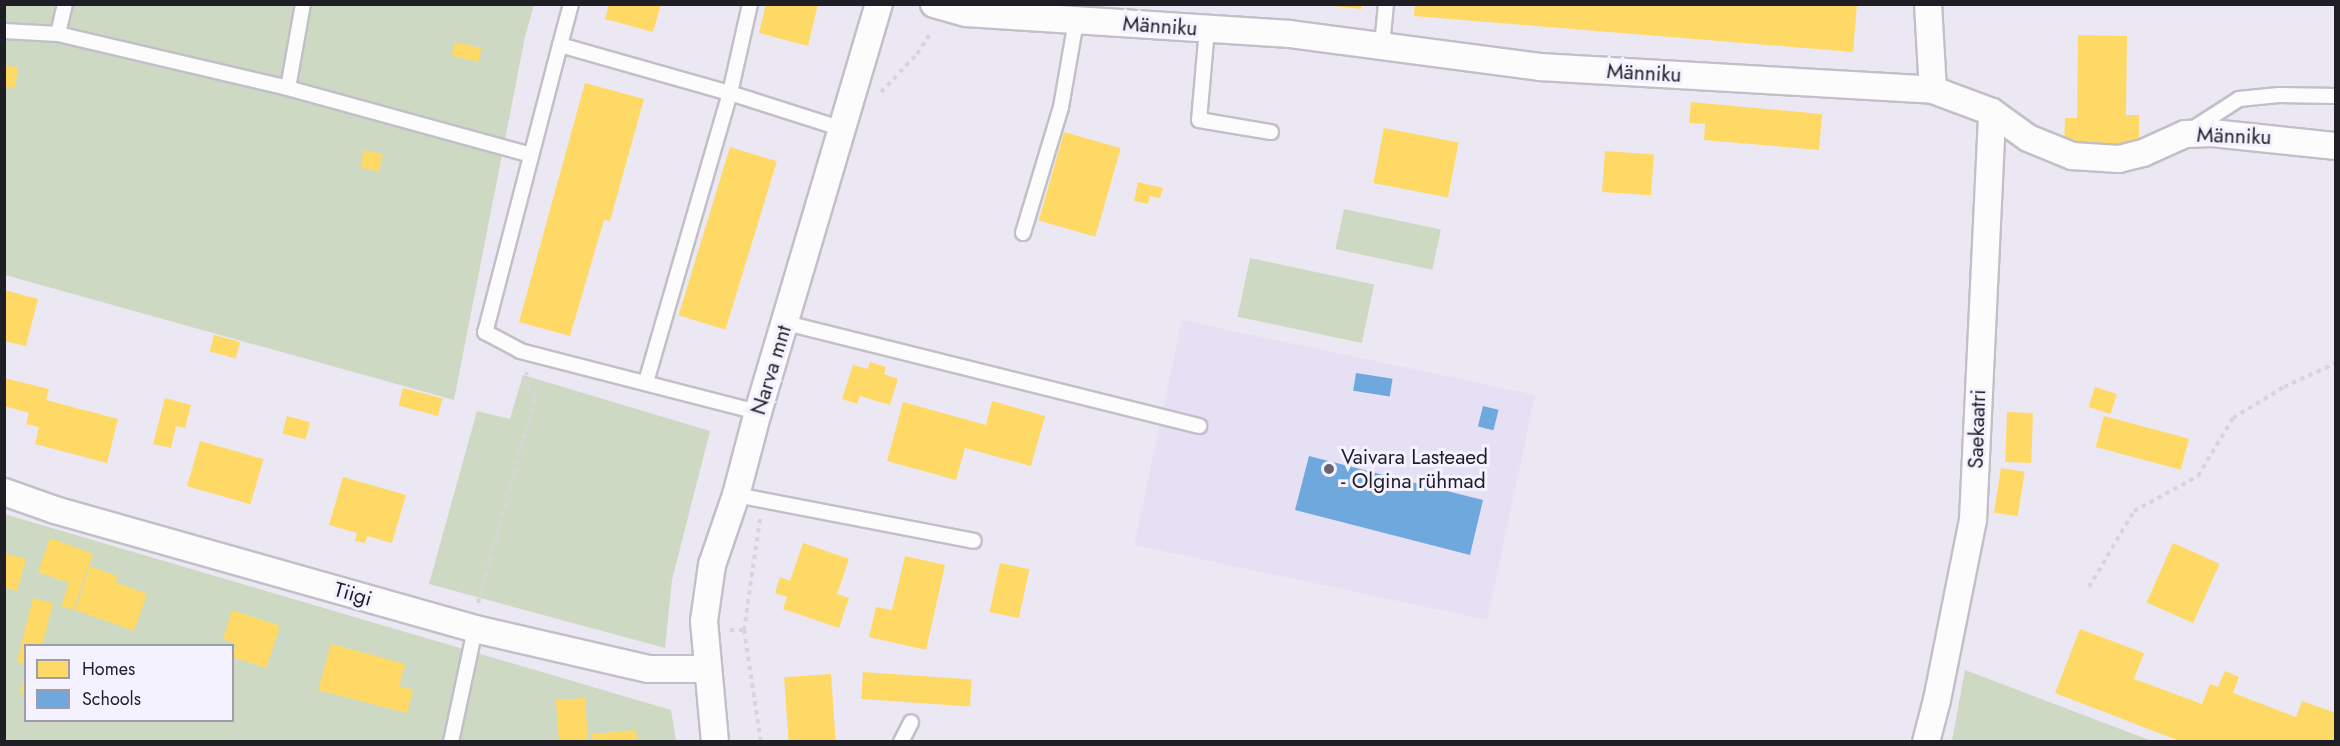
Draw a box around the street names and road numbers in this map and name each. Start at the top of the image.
street label: Männiku [1122,11,1198,41]
street label: Männiku [1606,58,1682,88]
street label: Männiku [2196,122,2272,150]
street label: Narva mnt [745,322,797,418]
street label: Saekaatri [1963,389,1991,469]
street label: Tiigi [331,577,375,611]

